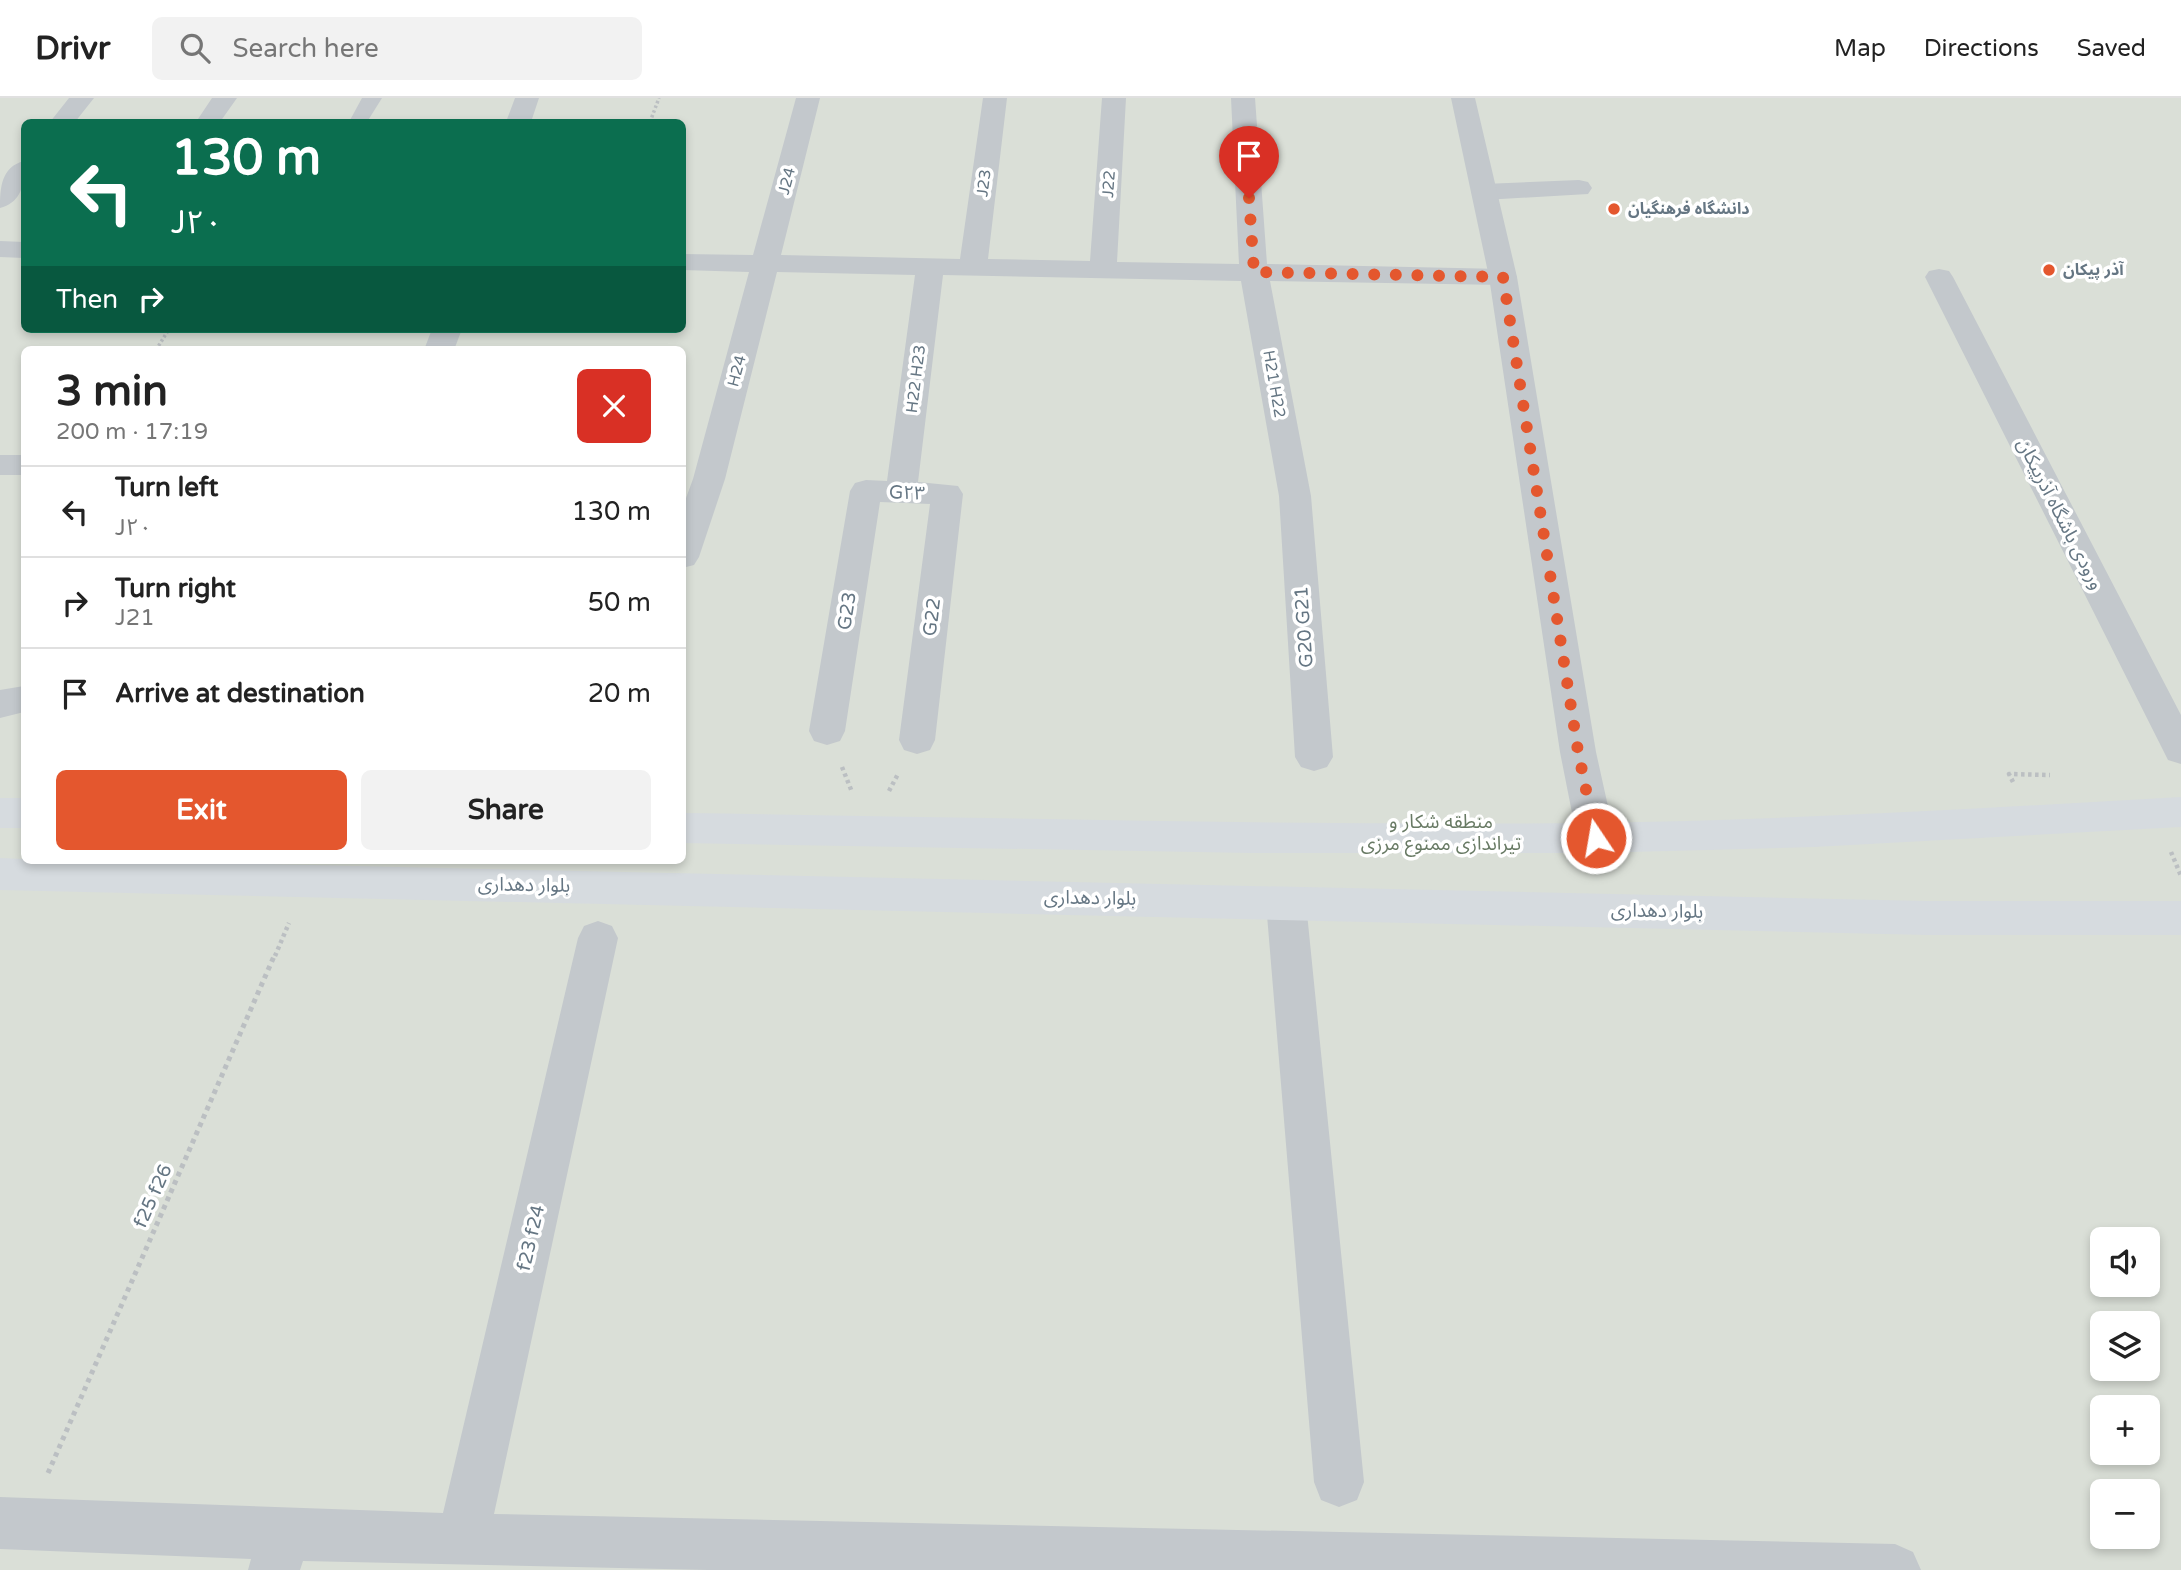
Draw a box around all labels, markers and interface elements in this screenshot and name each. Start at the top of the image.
search box [152,17,642,80]
text: Drivr [35,29,110,68]
icon: search [176,29,214,67]
text: Search here [232,33,379,64]
text: Map [1834,34,1886,63]
text: Directions [1924,34,2039,63]
text: Saved [2077,34,2146,63]
pin [1219,126,1279,198]
text: 130 m [171,129,321,188]
icon: arrive [1230,137,1268,175]
icon: left [56,147,147,238]
street label: J24 [774,165,800,197]
street label: J23 [972,168,996,198]
street label: J22 [1098,170,1120,198]
place label: دانشگاه فرهنگیان [1628,199,1750,219]
marker: دانشگاه فرهنگیان [1606,201,1622,217]
text: J۲۰ [171,204,223,242]
place label: آذر پیکان [2063,260,2124,280]
marker: آذر پیکان [2041,262,2057,278]
icon: right [132,280,170,318]
text: Then [56,284,118,315]
street label: H22 H23 [902,344,930,414]
street label: H21 H22 [1258,349,1290,419]
street label: H24 [723,353,751,389]
text: 3 min [56,366,168,417]
button: close [577,369,651,443]
text: 200 m · 17:19 [56,418,208,446]
street label: ورودی باشگاه آذرپیکان [2011,435,2108,594]
text: Turn left [115,472,218,503]
street label: G۲۳ [889,481,926,505]
icon: left [56,493,94,531]
text: 130 m [571,496,651,527]
text: J۲۰ [115,514,152,542]
text: Turn right [115,573,236,604]
icon: right [56,584,94,622]
street label: G20 G21 [1290,586,1318,668]
text: 50 m [588,587,651,618]
street label: G23 [833,590,861,632]
street label: G22 [919,597,945,637]
text: J21 [115,604,155,632]
icon: arrive [56,675,94,713]
text: Arrive at destination [115,678,365,709]
text: 20 m [588,678,651,709]
button: Exit [56,770,347,850]
button: Share [361,770,651,850]
position arrow [1559,801,1633,875]
park label: منطقه شکار و تیراندازی ممنوع مرزی [1361,811,1521,857]
street label: بلوار دهداری [478,873,570,897]
street label: بلوار دهداری [1044,886,1136,910]
street label: بلوار دهداری [1611,899,1703,923]
street label: f25 f26 [129,1161,177,1231]
street label: f23 f24 [513,1203,549,1273]
map controls [2090,1227,2160,1549]
button: sound [2090,1227,2160,1297]
button: layers [2090,1311,2160,1381]
button: + [2090,1395,2160,1465]
button: − [2090,1479,2160,1549]

